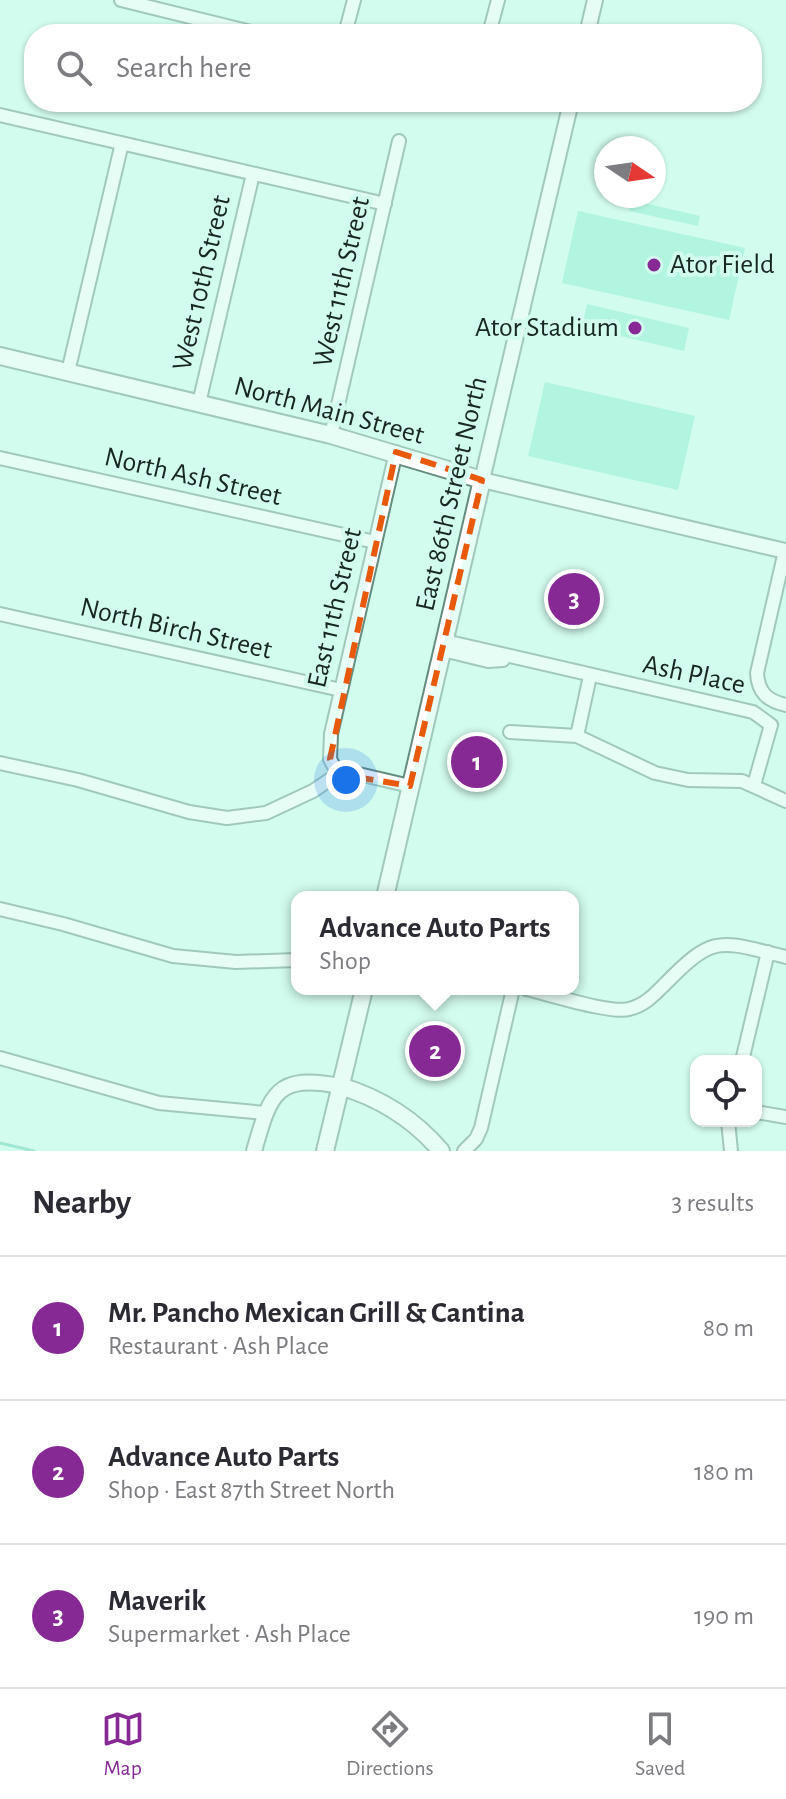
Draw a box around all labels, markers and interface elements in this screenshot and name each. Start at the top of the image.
search box [24,24,762,112]
icon: search [52,46,96,90]
text: Search here [116,53,252,83]
north arrow [594,136,666,208]
street label: West 10th Street [168,193,236,373]
street label: West 11th Street [309,194,375,370]
place label: Ator Field [670,251,775,279]
marker: Ator Field [645,256,663,274]
place label: Ator Stadium [475,314,619,342]
marker: Ator Stadium [626,319,644,337]
street label: North Main Street [231,372,427,450]
street label: East 86th Street North [411,374,493,614]
street label: North Ash Street [102,443,284,511]
street label: East 11th Street [303,525,367,691]
pin: 3 [548,569,600,629]
street label: North Birch Street [77,593,275,665]
street label: Ash Place [640,651,748,699]
pin: 1 [451,732,503,792]
your location [326,760,366,800]
popup [291,891,579,995]
text: Advance Auto Parts [319,913,551,943]
text: Shop [319,948,371,974]
pin: 2 [409,1021,461,1081]
map controls [690,1055,762,1127]
button: locate [690,1055,762,1127]
text: Nearby [32,1186,131,1220]
text: 3 results [671,1190,754,1216]
text: Mr. Pancho Mexican Grill & Cantina [108,1298,525,1328]
text: 1 [53,1315,63,1341]
text: 80 m [703,1315,754,1341]
text: Restaurant · Ash Place [108,1333,329,1359]
text: Advance Auto Parts [108,1442,339,1472]
text: 2 [52,1459,64,1485]
text: 180 m [694,1459,754,1485]
text: Shop · East 87th Street North [108,1477,395,1503]
text: Maverik [108,1586,206,1616]
text: 3 [52,1603,64,1629]
text: 190 m [694,1603,754,1629]
text: Supermarket · Ash Place [108,1621,351,1647]
tab: Map [101,1707,145,1781]
tab: Directions [346,1707,434,1781]
tab: Saved [635,1707,685,1781]

